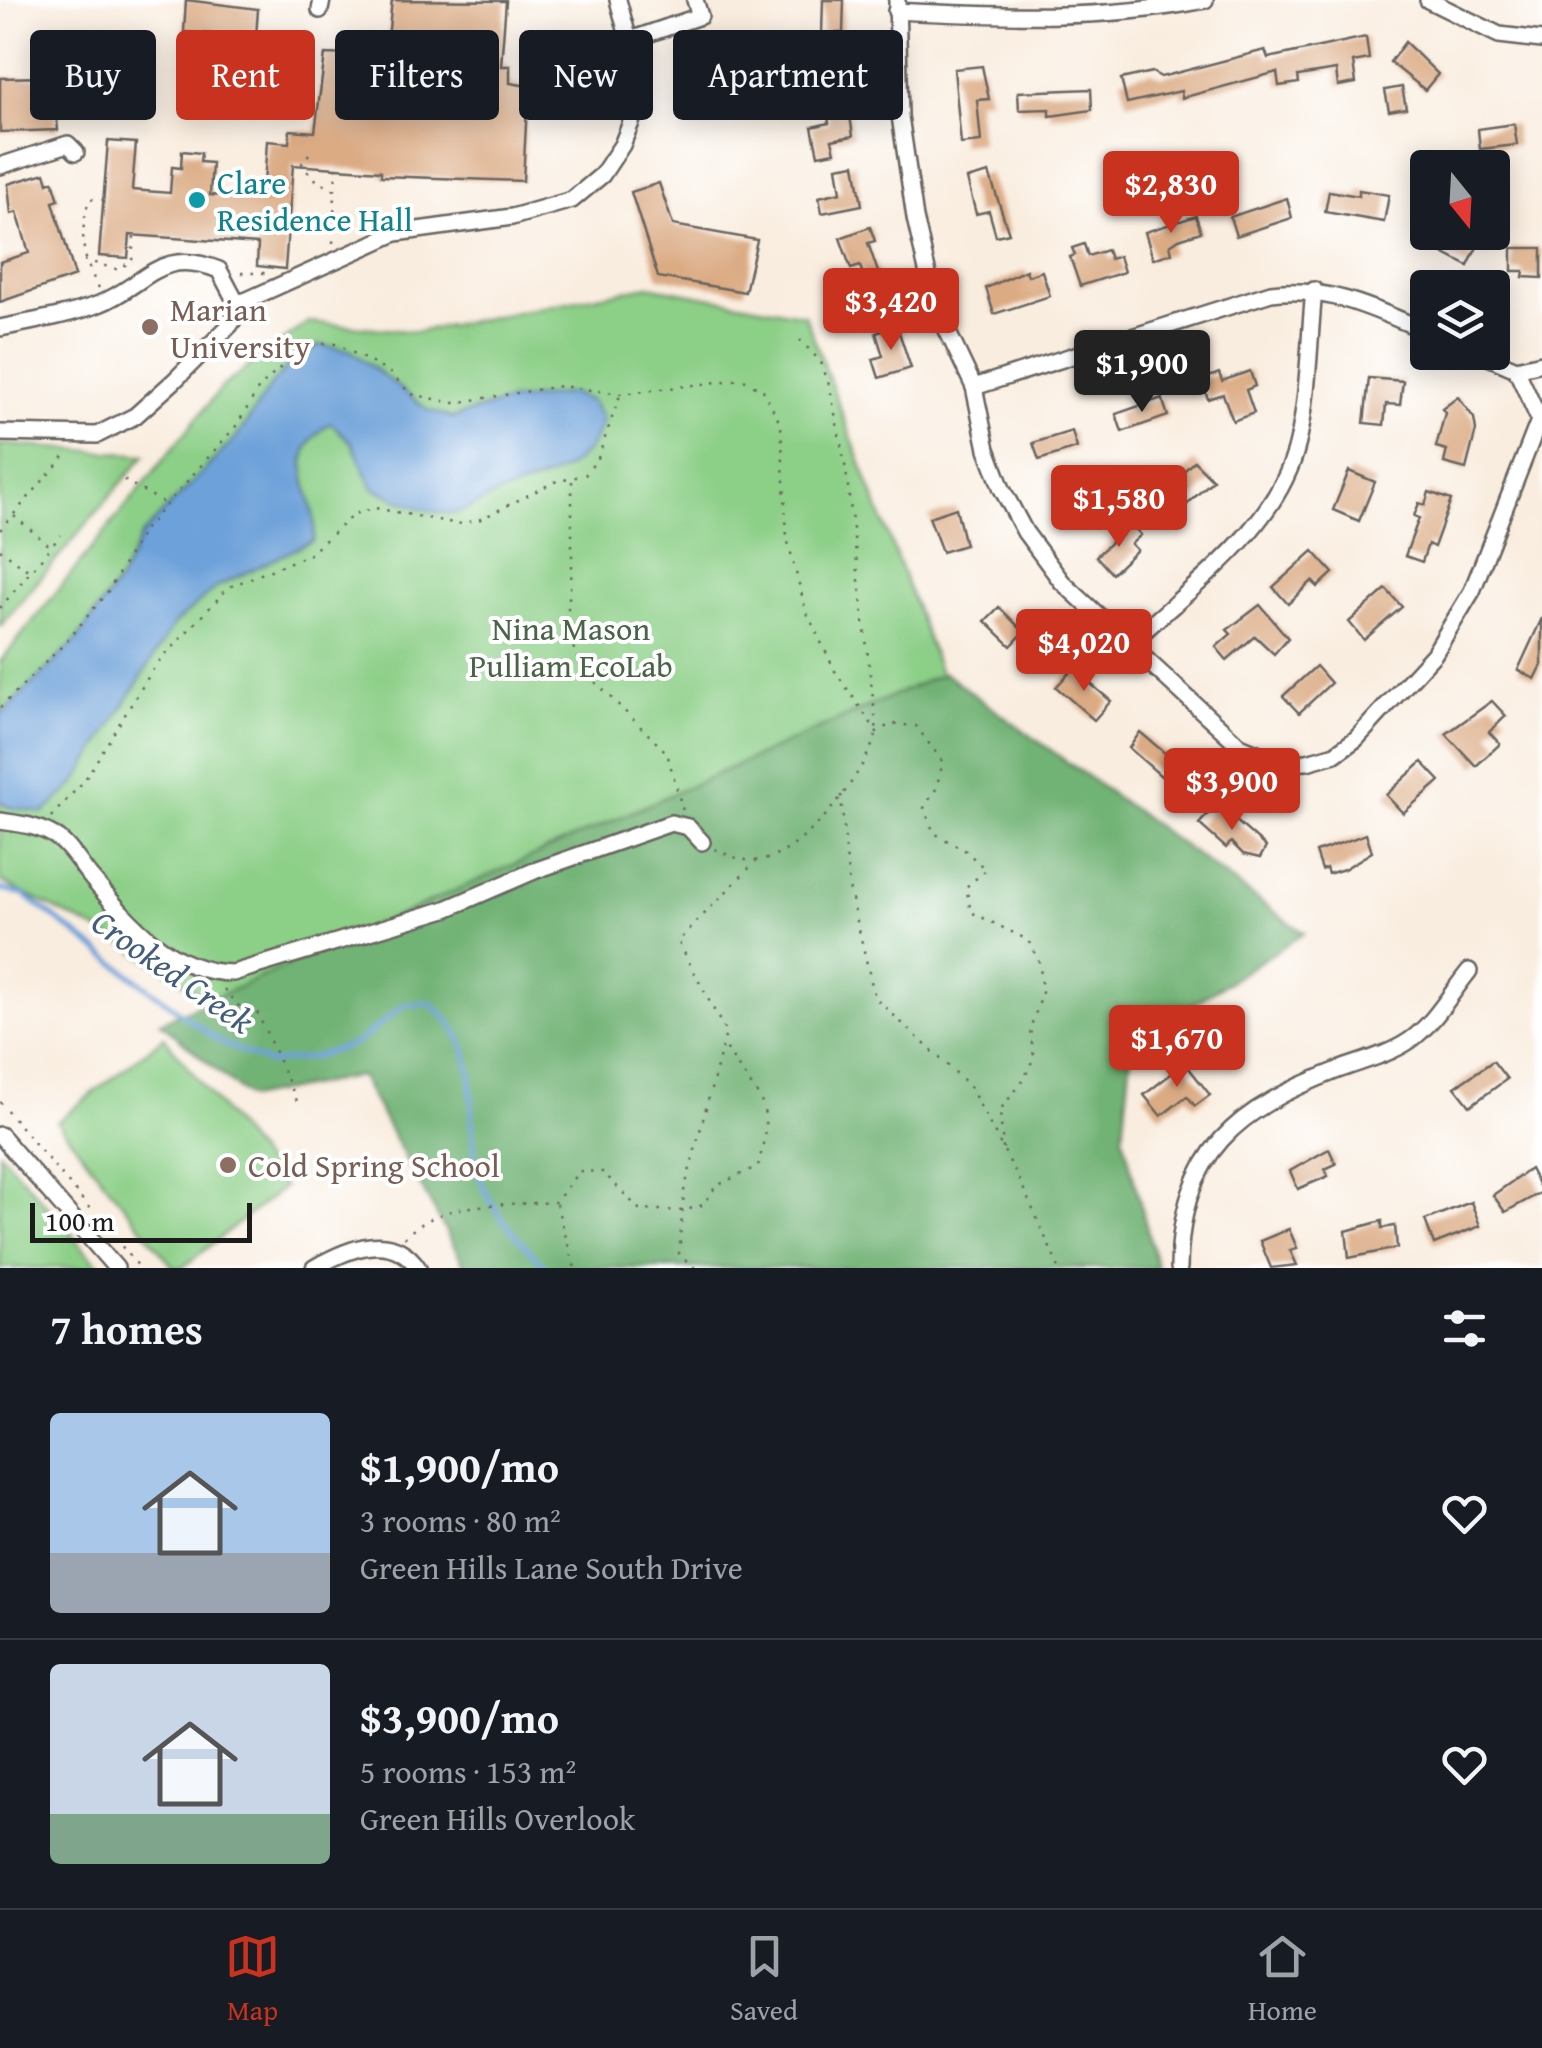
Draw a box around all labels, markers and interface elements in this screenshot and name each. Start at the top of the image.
chip: Buy [30,30,156,120]
chip: Rent [176,30,315,120]
chip: Filters [335,30,499,120]
chip: New [519,30,653,120]
chip: Apartment [673,30,903,120]
north arrow [1410,150,1510,250]
map controls [1410,150,1510,370]
pin: $2,830 [1090,151,1252,236]
place label: Clare Residence Hall [217,159,413,243]
text: $2,830 [1125,160,1217,207]
marker: Clare Residence Hall [186,189,208,211]
pin: $3,420 [810,268,972,353]
button: layers [1410,270,1510,370]
text: $3,420 [845,277,937,324]
place label: Marian University [170,286,310,370]
marker: Marian University [139,316,161,338]
pin: $1,900 [1061,330,1223,415]
text: $1,900 [1096,339,1188,386]
pin: $1,580 [1038,465,1200,550]
text: $1,580 [1073,474,1165,521]
park label: Nina Mason Pulliam EcoLab [469,605,673,689]
pin: $4,020 [1003,609,1165,694]
text: $4,020 [1038,618,1130,665]
pin: $3,900 [1151,748,1313,833]
text: $3,900 [1186,757,1278,804]
water label: Crooked Creek [82,896,265,1046]
pin: $1,670 [1096,1005,1258,1090]
text: $1,670 [1131,1014,1223,1061]
place label: Cold Spring School [248,1142,500,1189]
marker: Cold Spring School [217,1154,239,1176]
scale bar [30,1198,252,1242]
text: 100 m [45,1200,114,1241]
text: 7 homes [50,1298,203,1359]
icon: filters [1437,1301,1492,1356]
text: $1,900/mo [360,1436,559,1497]
icon: home [130,1453,250,1573]
icon: heart [1437,1486,1492,1541]
text: 3 rooms · 80 m² [360,1497,561,1544]
text: Green Hills Lane South Drive [360,1544,743,1591]
text: $3,900/mo [360,1687,559,1748]
icon: home [130,1704,250,1824]
icon: heart [1437,1737,1492,1792]
text: 5 rooms · 153 m² [360,1748,576,1795]
text: Green Hills Overlook [360,1795,635,1842]
tab: Map [225,1929,280,2030]
tab: Saved [730,1929,798,2030]
tab: Home [1248,1929,1317,2030]

